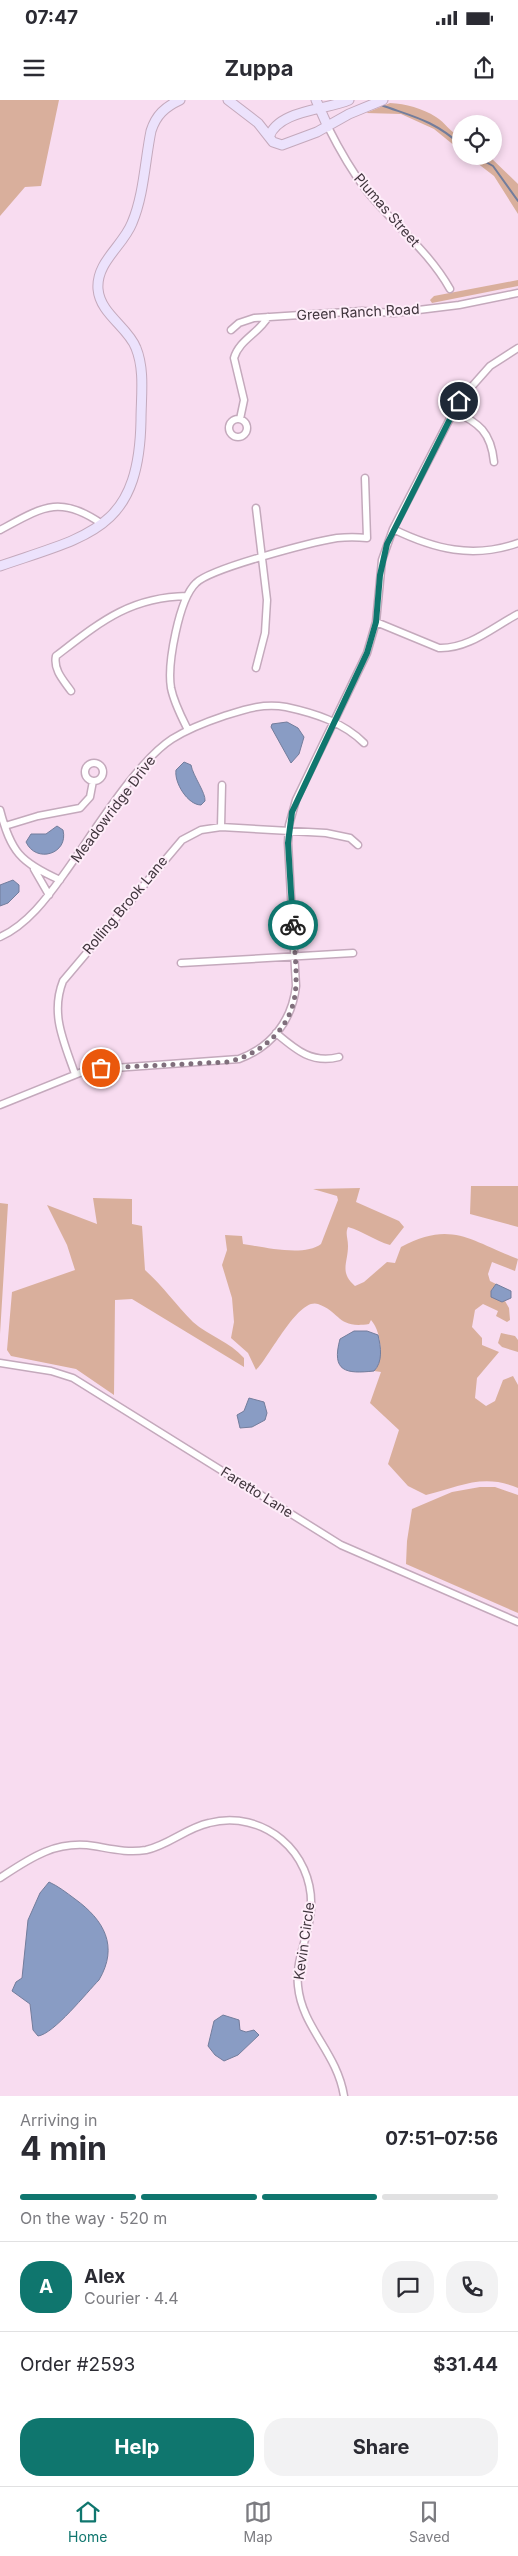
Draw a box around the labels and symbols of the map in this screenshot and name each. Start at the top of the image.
street label: Plumas Street [351,170,424,250]
street label: Green Ranch Road [296,300,420,323]
pin [438,380,480,422]
street label: Meadowridge Drive [67,752,158,866]
street label: Rolling Brook Lane [79,852,171,957]
courier [268,900,318,950]
pin [80,1047,122,1089]
street label: Faretto Lane [218,1463,297,1521]
street label: Kevin Circle [290,1901,317,1981]

